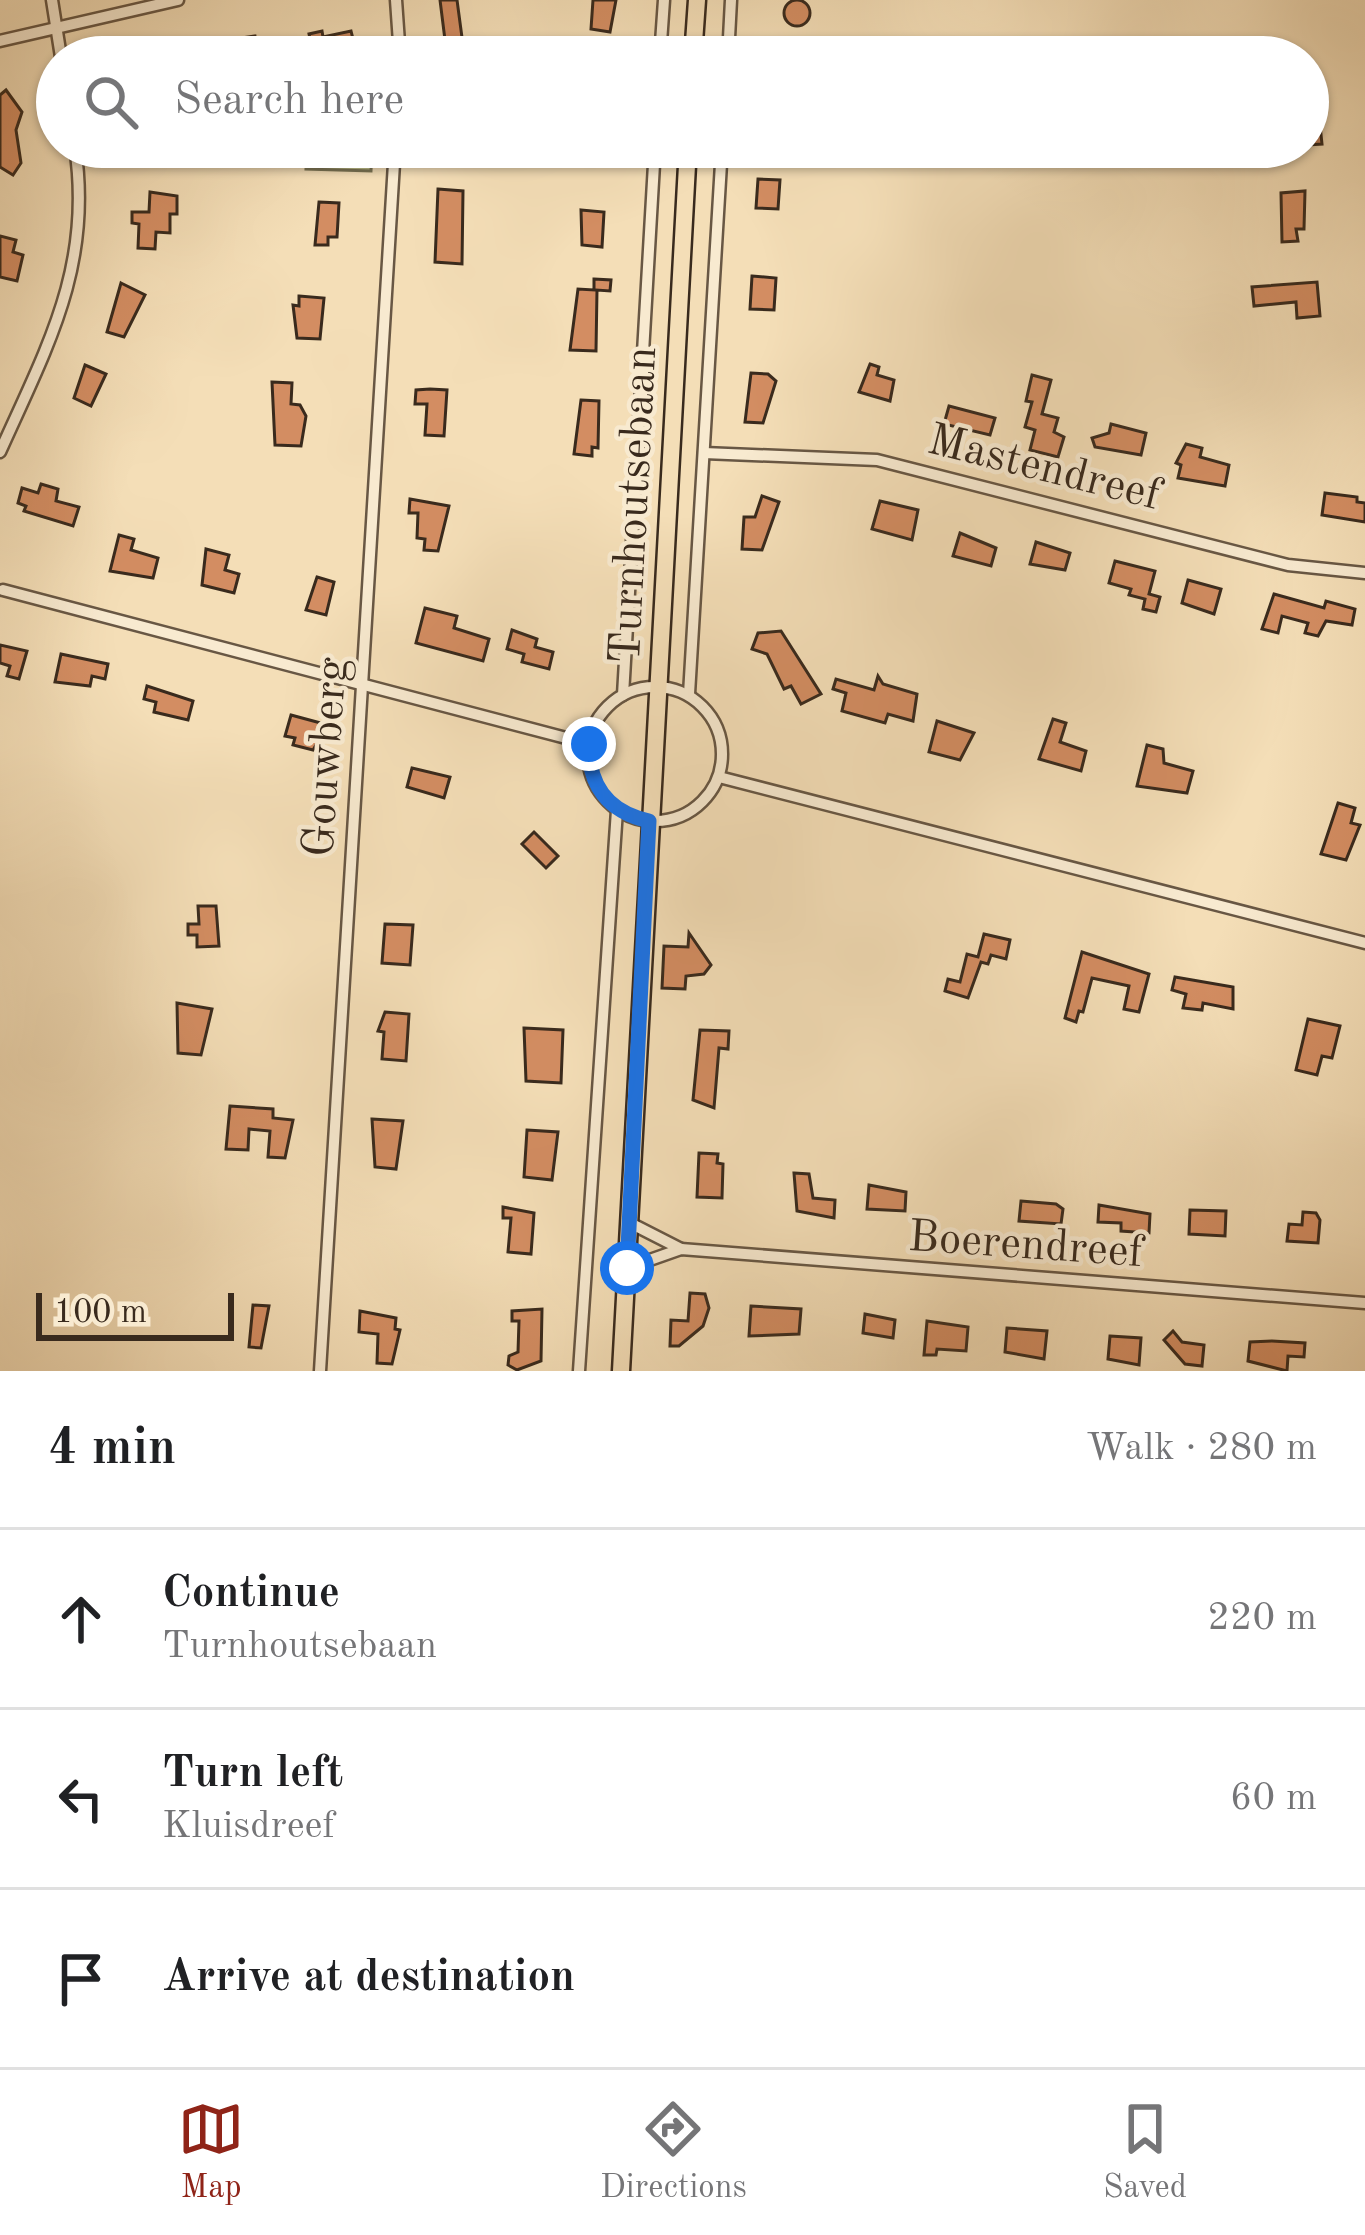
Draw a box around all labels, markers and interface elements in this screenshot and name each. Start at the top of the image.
search box [36,36,1329,168]
icon: search [78,69,144,135]
text: Search here [174,79,404,124]
street label: Turnhoutsebaan [605,346,666,665]
street label: Mastendreef [923,419,1167,521]
street label: Gouwberg [298,656,357,859]
route end [562,717,616,771]
street label: Boerendreef [907,1216,1147,1277]
route start [600,1241,654,1295]
scale bar [36,1287,234,1340]
text: 100 m [54,1297,147,1330]
text: 4 min [48,1424,176,1475]
text: Walk · 280 m [1086,1429,1317,1468]
text: Continue [162,1572,340,1617]
icon: ahead [48,1586,114,1652]
text: 220 m [1207,1599,1317,1638]
text: Turnhoutsebaan [162,1627,437,1666]
text: Turn left [162,1752,343,1797]
icon: left [48,1766,114,1832]
text: 60 m [1230,1779,1317,1818]
text: Kluisdreef [162,1807,335,1846]
icon: arrive [48,1946,114,2012]
text: Arrive at destination [162,1956,575,2001]
tab: Map [178,2096,244,2209]
tab: Directions [600,2096,747,2209]
tab: Saved [1103,2096,1187,2209]

